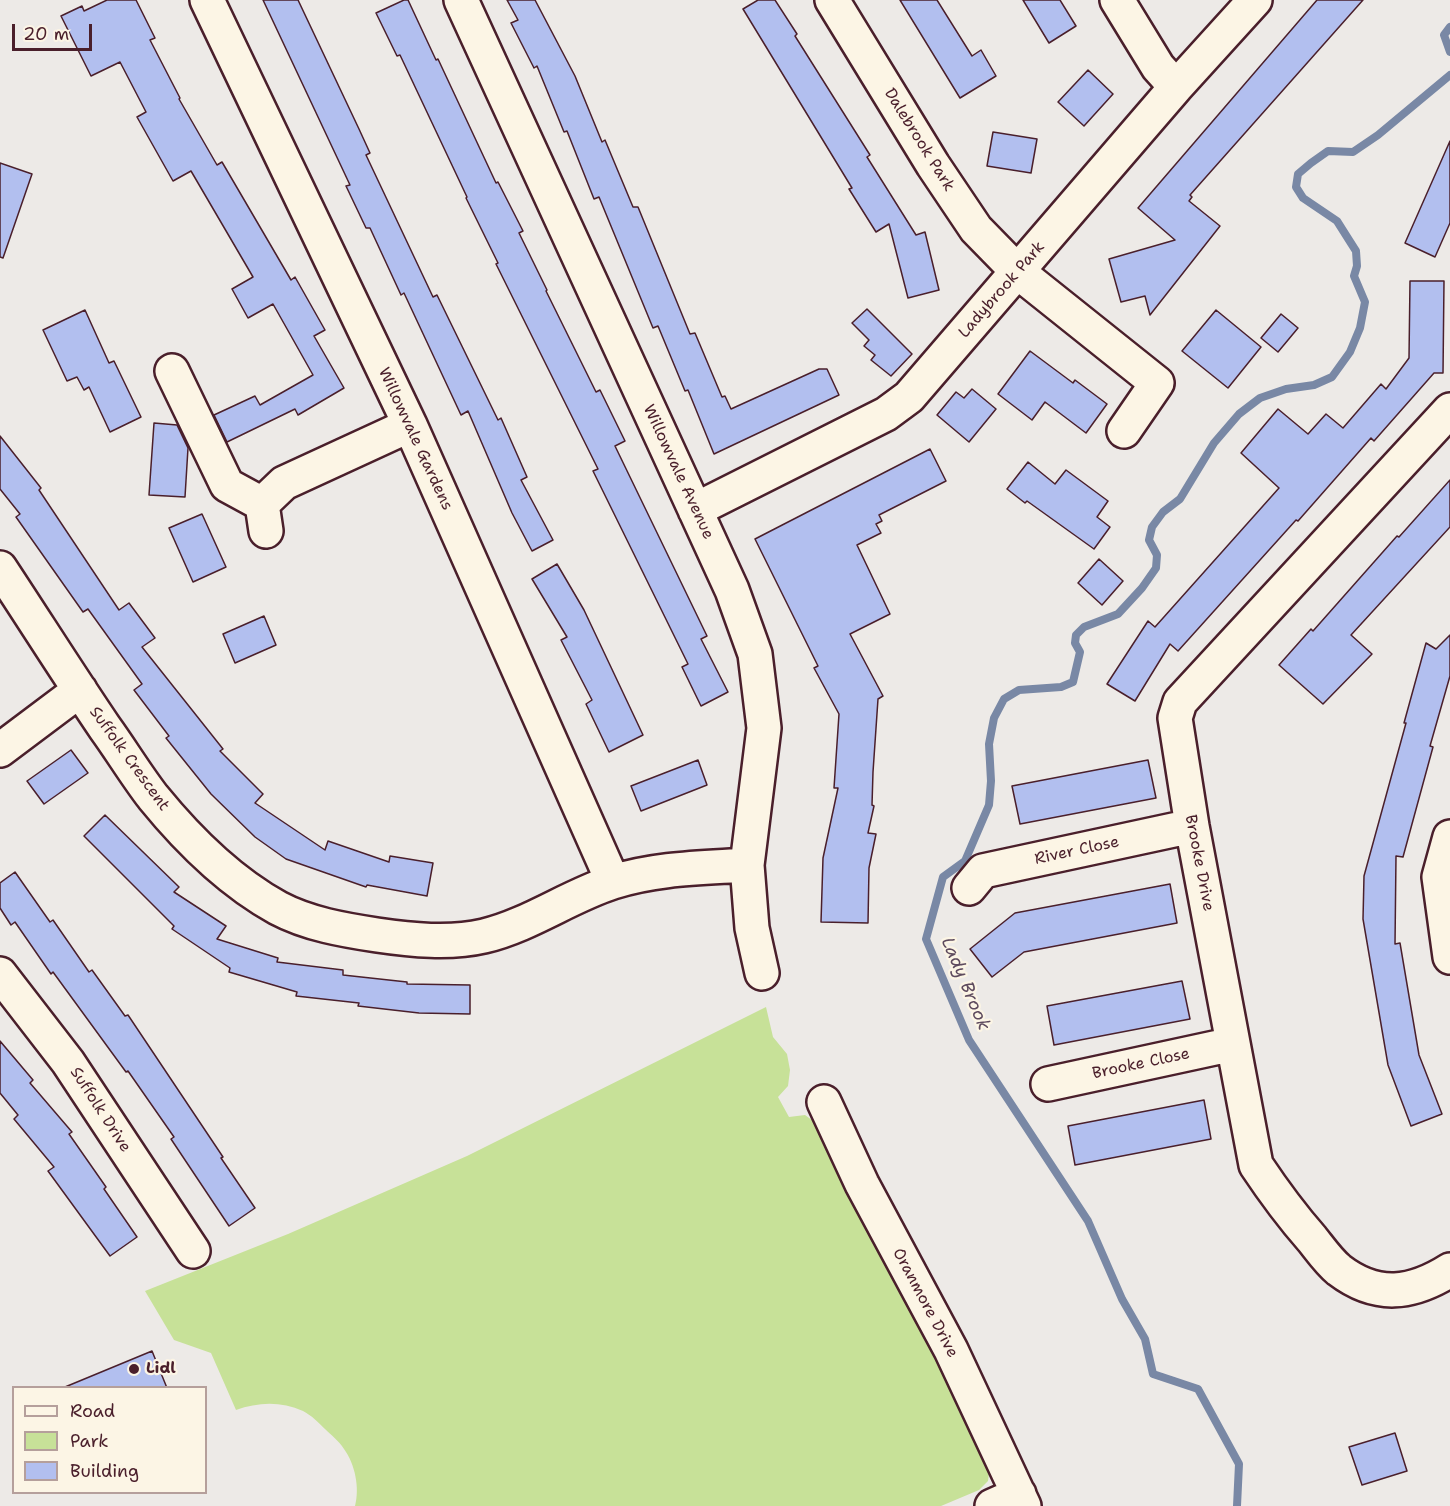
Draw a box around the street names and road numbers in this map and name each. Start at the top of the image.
street label: Dalebrook Park [880,85,958,195]
street label: Ladybrook Park [955,238,1049,342]
street label: Willowvale Gardens [374,365,456,513]
street label: Willowvale Avenue [638,402,718,542]
street label: Suffolk Crescent [85,703,173,815]
street label: Brooke Drive [1180,813,1218,913]
street label: River Close [1033,833,1121,869]
street label: Brooke Close [1091,1044,1191,1084]
street label: Suffolk Drive [65,1064,135,1156]
street label: Oranmore Drive [888,1245,962,1361]

